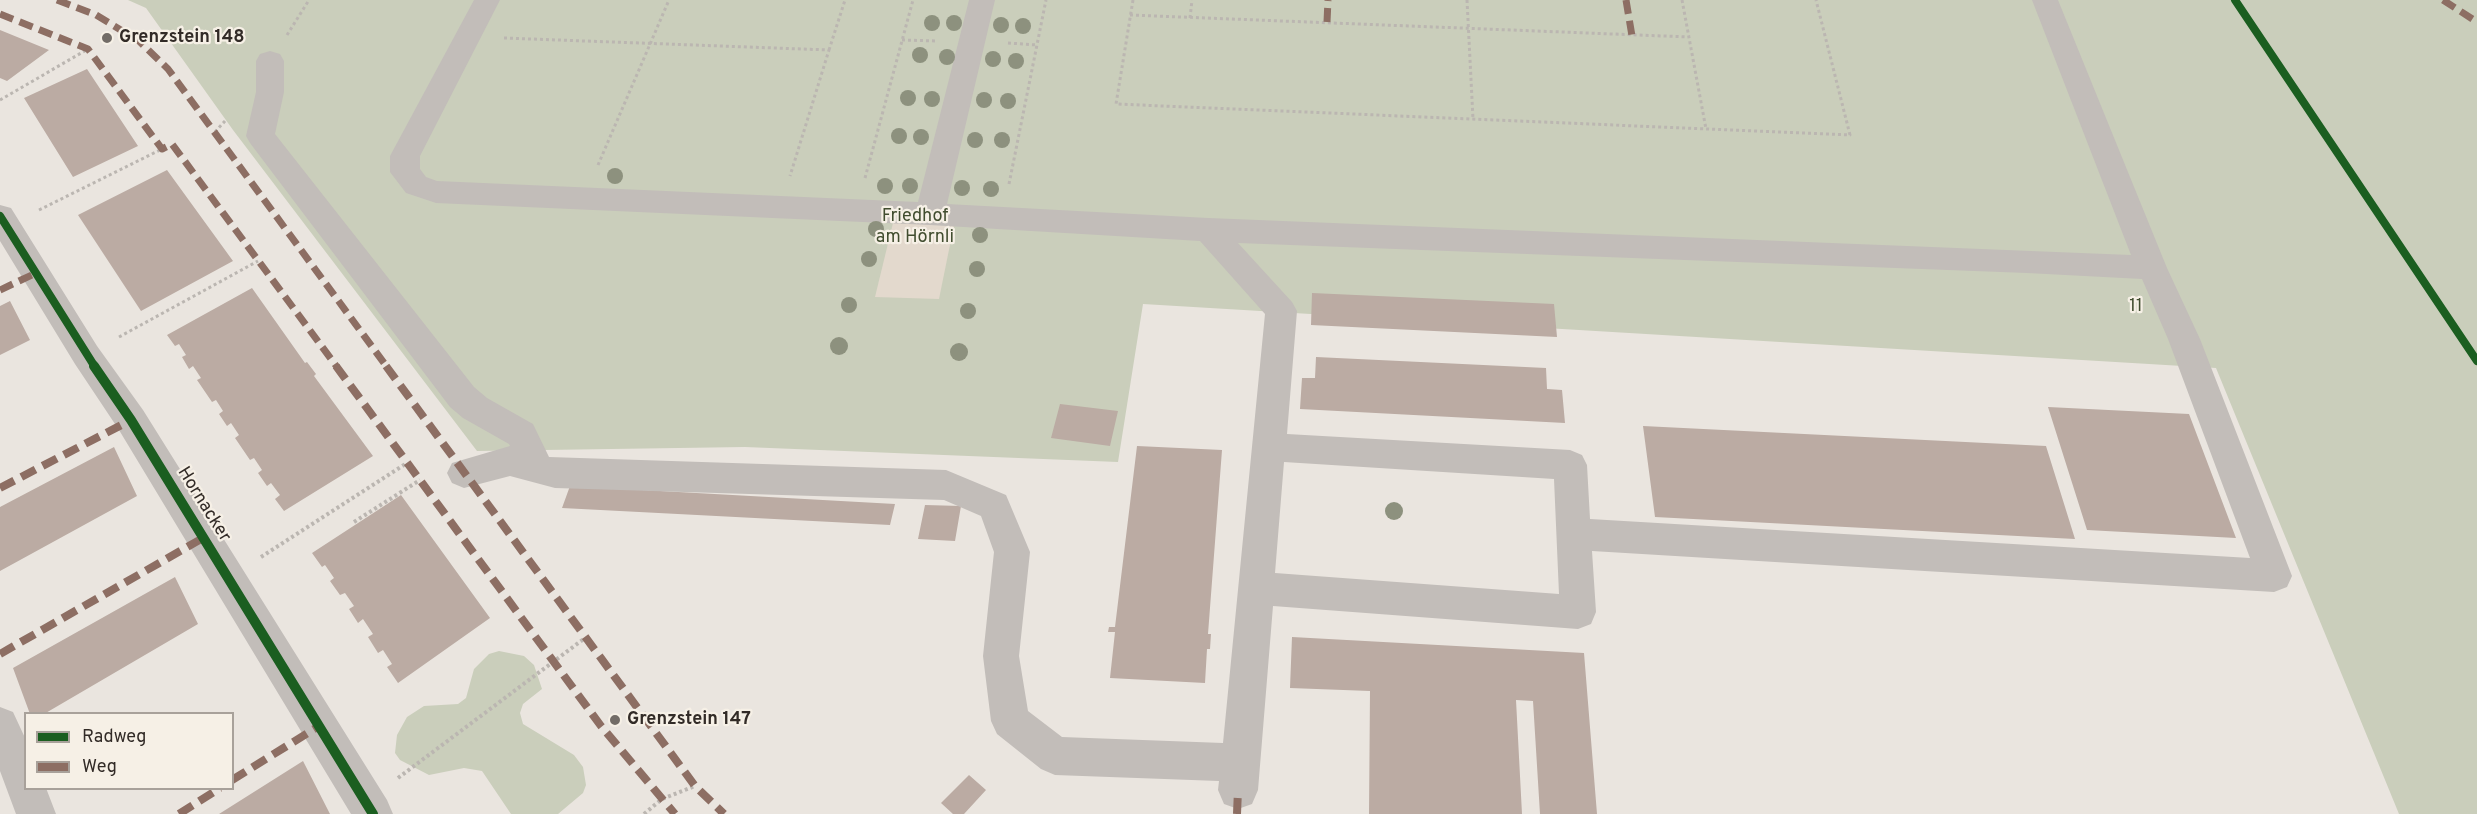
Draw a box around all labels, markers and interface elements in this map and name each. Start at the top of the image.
place label: Grenzstein 148 [119,27,245,49]
marker: Grenzstein 148 [100,31,114,45]
park label: Friedhof am Hörnli [876,206,954,248]
park label: 11 [2129,296,2143,318]
street label: Hornacker [171,464,235,546]
place label: Grenzstein 147 [627,709,751,731]
legend [24,712,234,790]
marker: Grenzstein 147 [608,713,622,727]
text: Radweg [82,726,146,749]
text: Weg [82,756,117,779]

